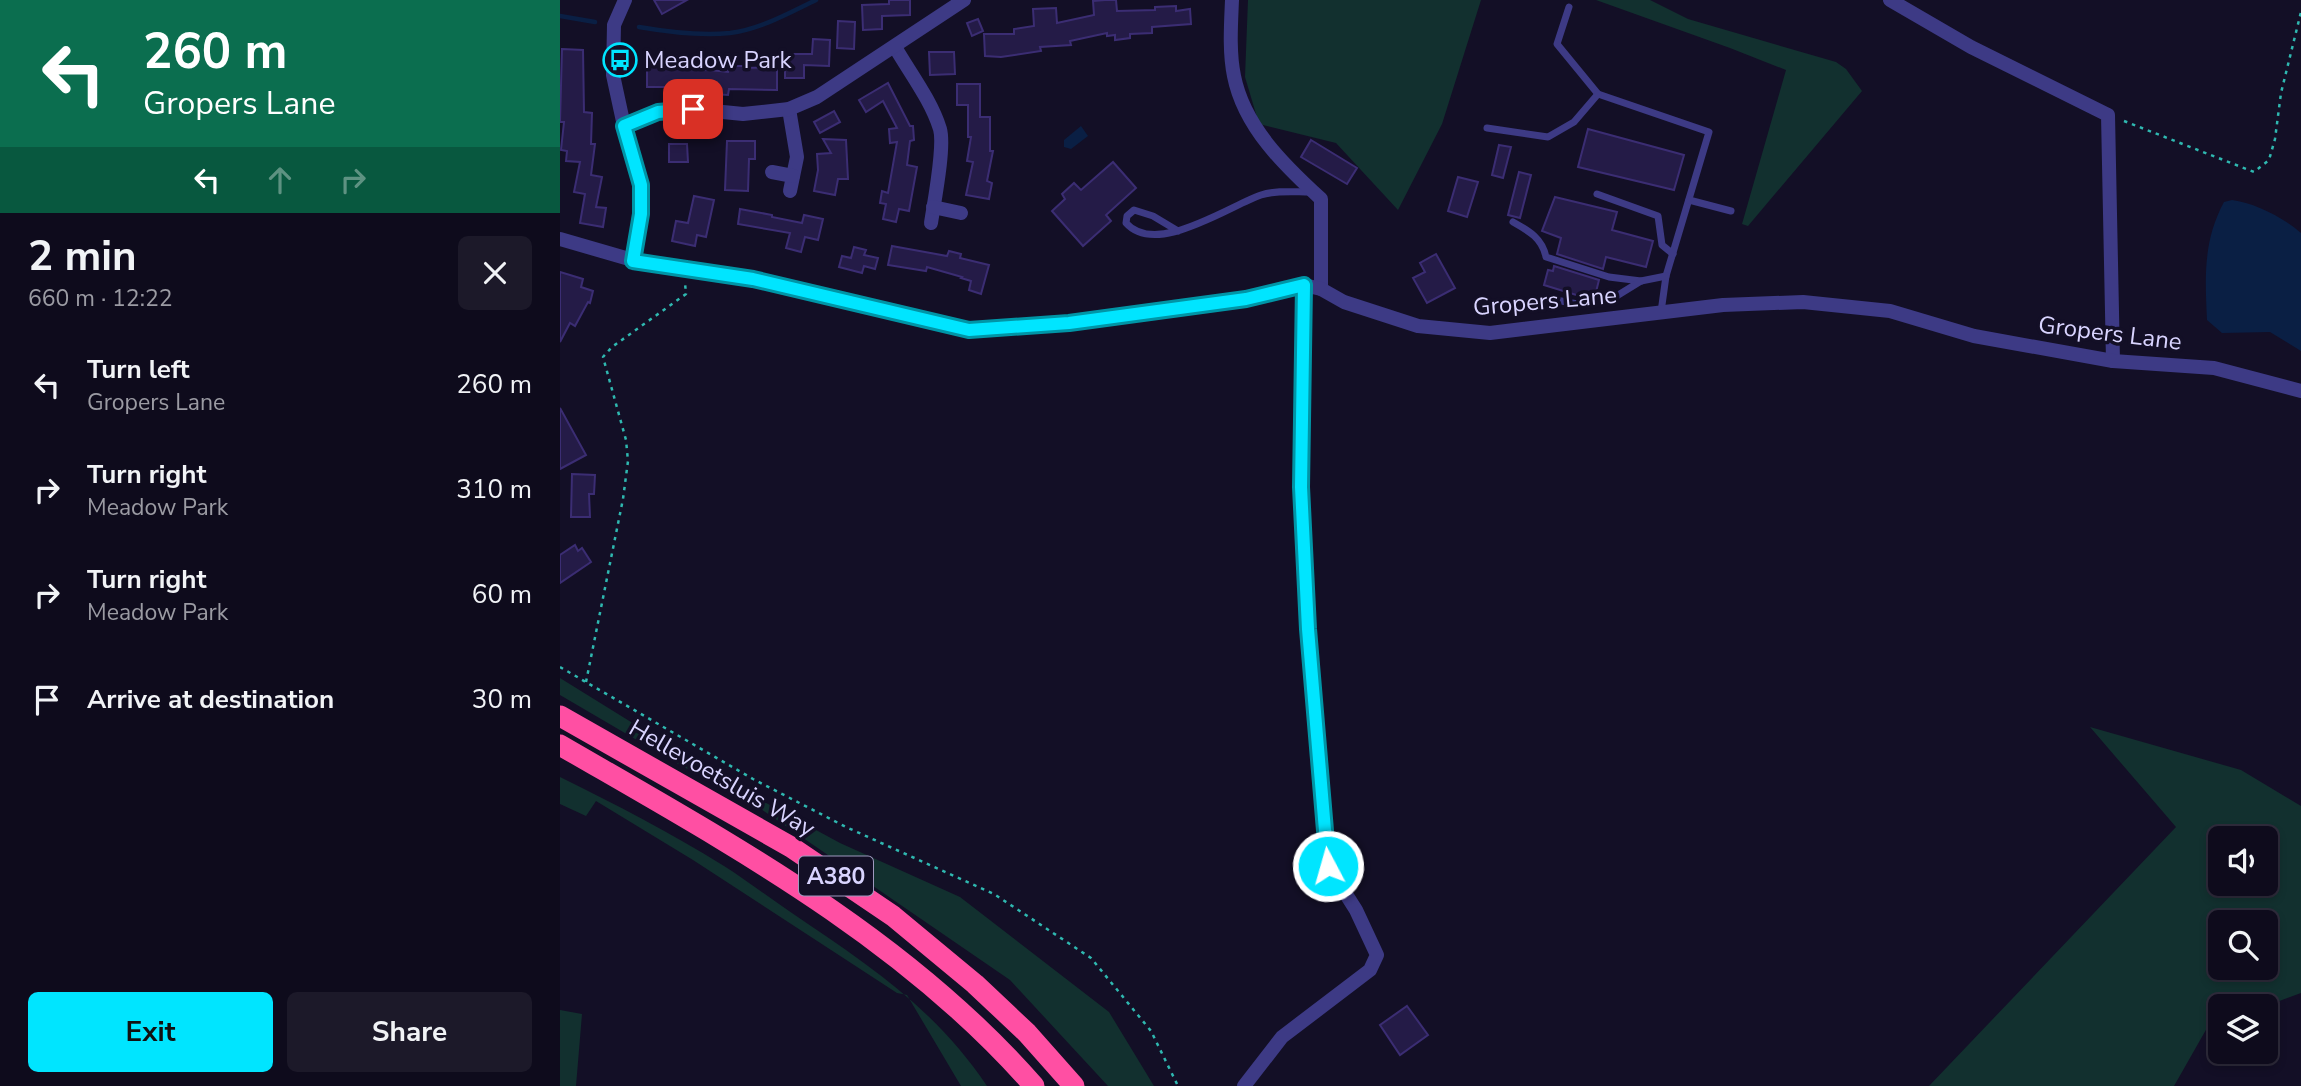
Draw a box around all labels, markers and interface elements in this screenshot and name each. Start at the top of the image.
text: 260 m [143,18,287,85]
icon: left [28,28,119,119]
bus stop icon: Meadow Park [601,41,639,79]
place label: Meadow Park [644,44,792,76]
pin [663,79,723,139]
text: Gropers Lane [143,82,335,125]
icon: arrive [674,90,712,128]
icon: left [188,161,226,199]
icon: ahead [261,161,299,199]
icon: right [334,161,372,199]
text: 2 min [28,228,137,285]
button: close [458,236,532,310]
street label: Gropers Lane [1472,279,1618,323]
text: 660 m · 12:22 [28,283,173,314]
street label: Gropers Lane [2036,308,2184,358]
text: Turn left [87,352,190,387]
icon: left [28,366,66,404]
text: 260 m [456,367,532,402]
text: Gropers Lane [87,387,225,418]
text: Turn right [87,457,206,492]
icon: right [28,471,66,509]
text: 310 m [456,472,532,507]
text: Meadow Park [87,492,228,523]
text: Turn right [87,562,206,597]
icon: right [28,576,66,614]
text: 60 m [472,577,532,612]
text: Meadow Park [87,597,228,628]
icon: arrive [28,681,66,719]
text: Arrive at destination [87,682,334,717]
text: 30 m [472,682,532,717]
street label: Hellevoetsluis Way [623,712,821,845]
map controls [2208,826,2278,1064]
button: sound [2208,826,2278,896]
position arrow [1291,829,1365,903]
road number: A380 [799,856,873,896]
button: search [2208,910,2278,980]
button: Exit [28,992,273,1072]
button: Share [287,992,532,1072]
button: layers [2208,994,2278,1064]

